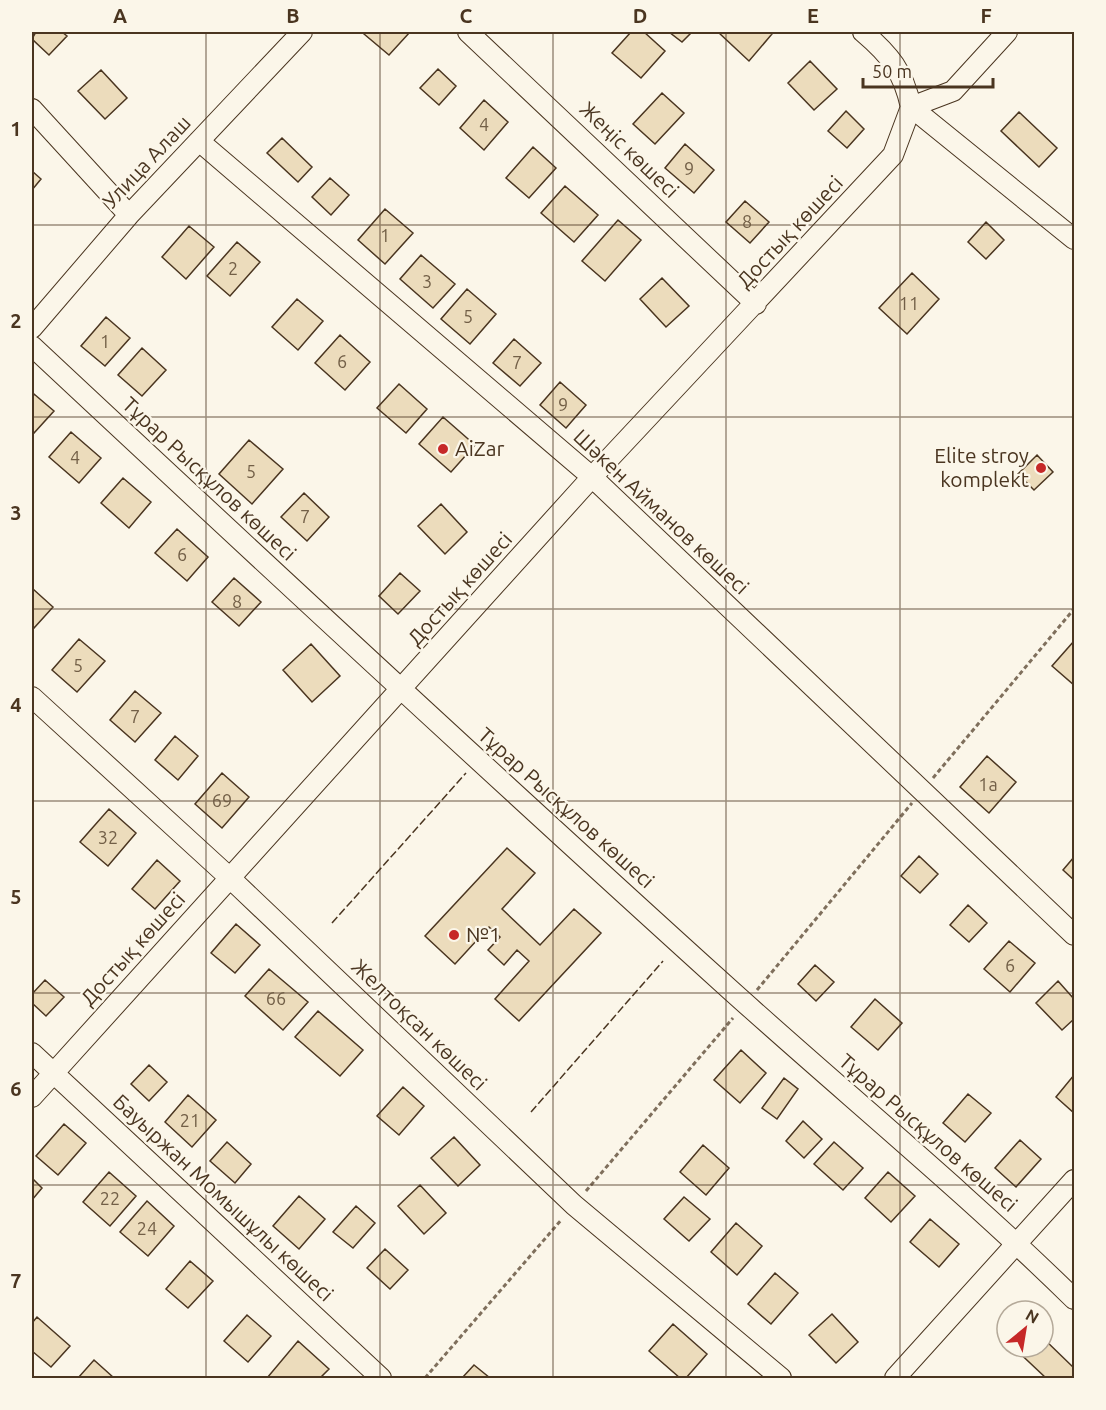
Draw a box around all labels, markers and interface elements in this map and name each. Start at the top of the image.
text: A [113,4,127,27]
text: B [286,4,300,27]
text: C [460,4,473,27]
text: D [633,4,647,27]
text: E [807,4,819,27]
text: F [980,4,992,27]
scale bar [863,51,994,89]
text: 50 m [872,61,912,81]
street label: Жеңіс көшесі [575,96,684,202]
street label: Улица Алаш [97,110,195,212]
house number: 4 [479,114,489,134]
text: 1 [10,117,22,140]
house number: 9 [684,158,694,178]
street label: Достық көшесі [731,170,847,292]
house number: 8 [742,211,752,231]
house number: 1 [380,225,390,245]
house number: 2 [228,258,238,278]
house number: 3 [422,271,432,291]
house number: 11 [899,293,919,313]
house number: 5 [463,306,473,326]
text: 2 [10,309,22,332]
house number: 1 [100,331,110,351]
house number: 6 [337,351,347,371]
house number: 7 [512,352,522,372]
street label: Тұрар Рысқұлов көшесі [118,392,301,565]
house number: 9 [558,394,568,414]
street label: Шәкен Айманов көшесі [569,424,754,599]
place label: AiZar [455,436,504,460]
marker: AiZar [436,442,450,456]
place label: Elite stroy komplekt [934,443,1029,491]
house number: 4 [70,447,80,467]
house number: 5 [246,461,256,481]
marker: Elite stroy komplekt [1034,461,1048,475]
text: 3 [10,501,22,524]
house number: 7 [300,506,310,526]
street label: Достық көшесі [402,527,516,650]
house number: 6 [177,544,187,564]
house number: 8 [232,591,242,611]
house number: 5 [73,655,83,675]
text: 4 [10,693,22,716]
house number: 7 [130,706,140,726]
street label: Тұрар Рысқұлов көшесі [474,722,659,892]
house number: 1а [978,774,998,794]
house number: 69 [212,790,232,810]
house number: 32 [98,827,118,847]
text: 5 [10,885,22,908]
street label: Достық көшесі [75,887,189,1010]
place label: №1 [466,922,501,946]
marker: №1 [447,928,461,942]
street label: Желтоқсан көшесі [347,954,492,1095]
house number: 6 [1005,955,1015,975]
house number: 66 [266,988,286,1008]
street label: Тұрар Рысқұлов көшесі [835,1048,1023,1216]
text: 6 [10,1077,22,1100]
street label: Бауыржан Момышұлы көшесі [109,1089,339,1306]
house number: 21 [180,1110,200,1130]
house number: 22 [100,1188,120,1208]
house number: 24 [137,1218,157,1238]
text: 7 [10,1269,22,1292]
north arrow [995,1299,1055,1359]
text: N [1023,1305,1042,1327]

